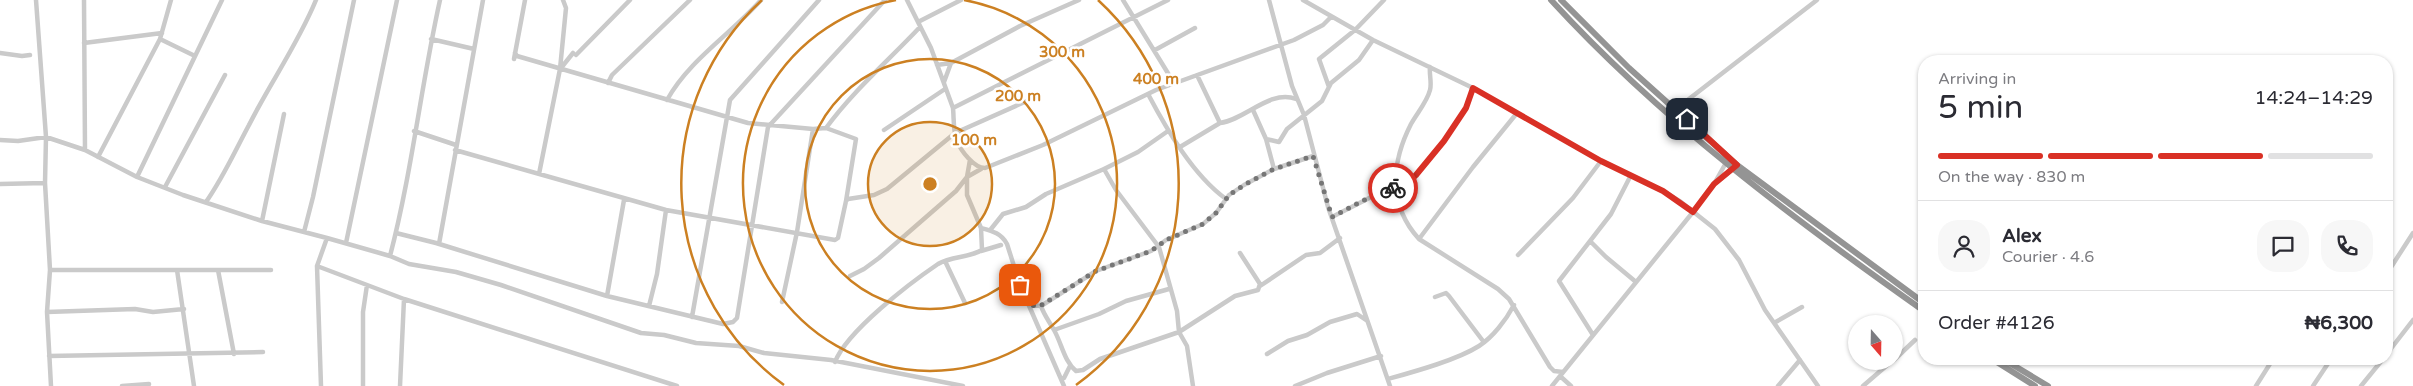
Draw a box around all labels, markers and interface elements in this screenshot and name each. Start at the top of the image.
text: 300 m [1039,43,1085,61]
text: Arriving in [1938,69,2016,89]
text: 400 m [1133,70,1179,88]
text: 200 m [995,87,1041,105]
text: 14:24–14:29 [2254,87,2373,109]
text: 5 min [1938,89,2023,127]
pin [1666,98,1708,140]
icon: home [1673,105,1701,133]
text: 100 m [951,131,997,149]
courier [1368,163,1418,213]
text: On the way · 830 m [1938,167,2085,187]
icon: bike [1379,174,1407,202]
centre of rings [921,175,939,193]
button: person [1938,220,1990,272]
button: chat [2257,220,2309,272]
button: phone [2321,220,2373,272]
text: Alex [2002,225,2042,247]
text: Courier · 4.6 [2002,247,2094,267]
pin [999,264,1041,306]
icon: bag [1006,271,1034,299]
text: Order #4126 [1938,312,2055,334]
text: ₦6,300 [2304,312,2373,334]
north arrow [1848,315,1902,370]
map controls [1848,315,1903,370]

